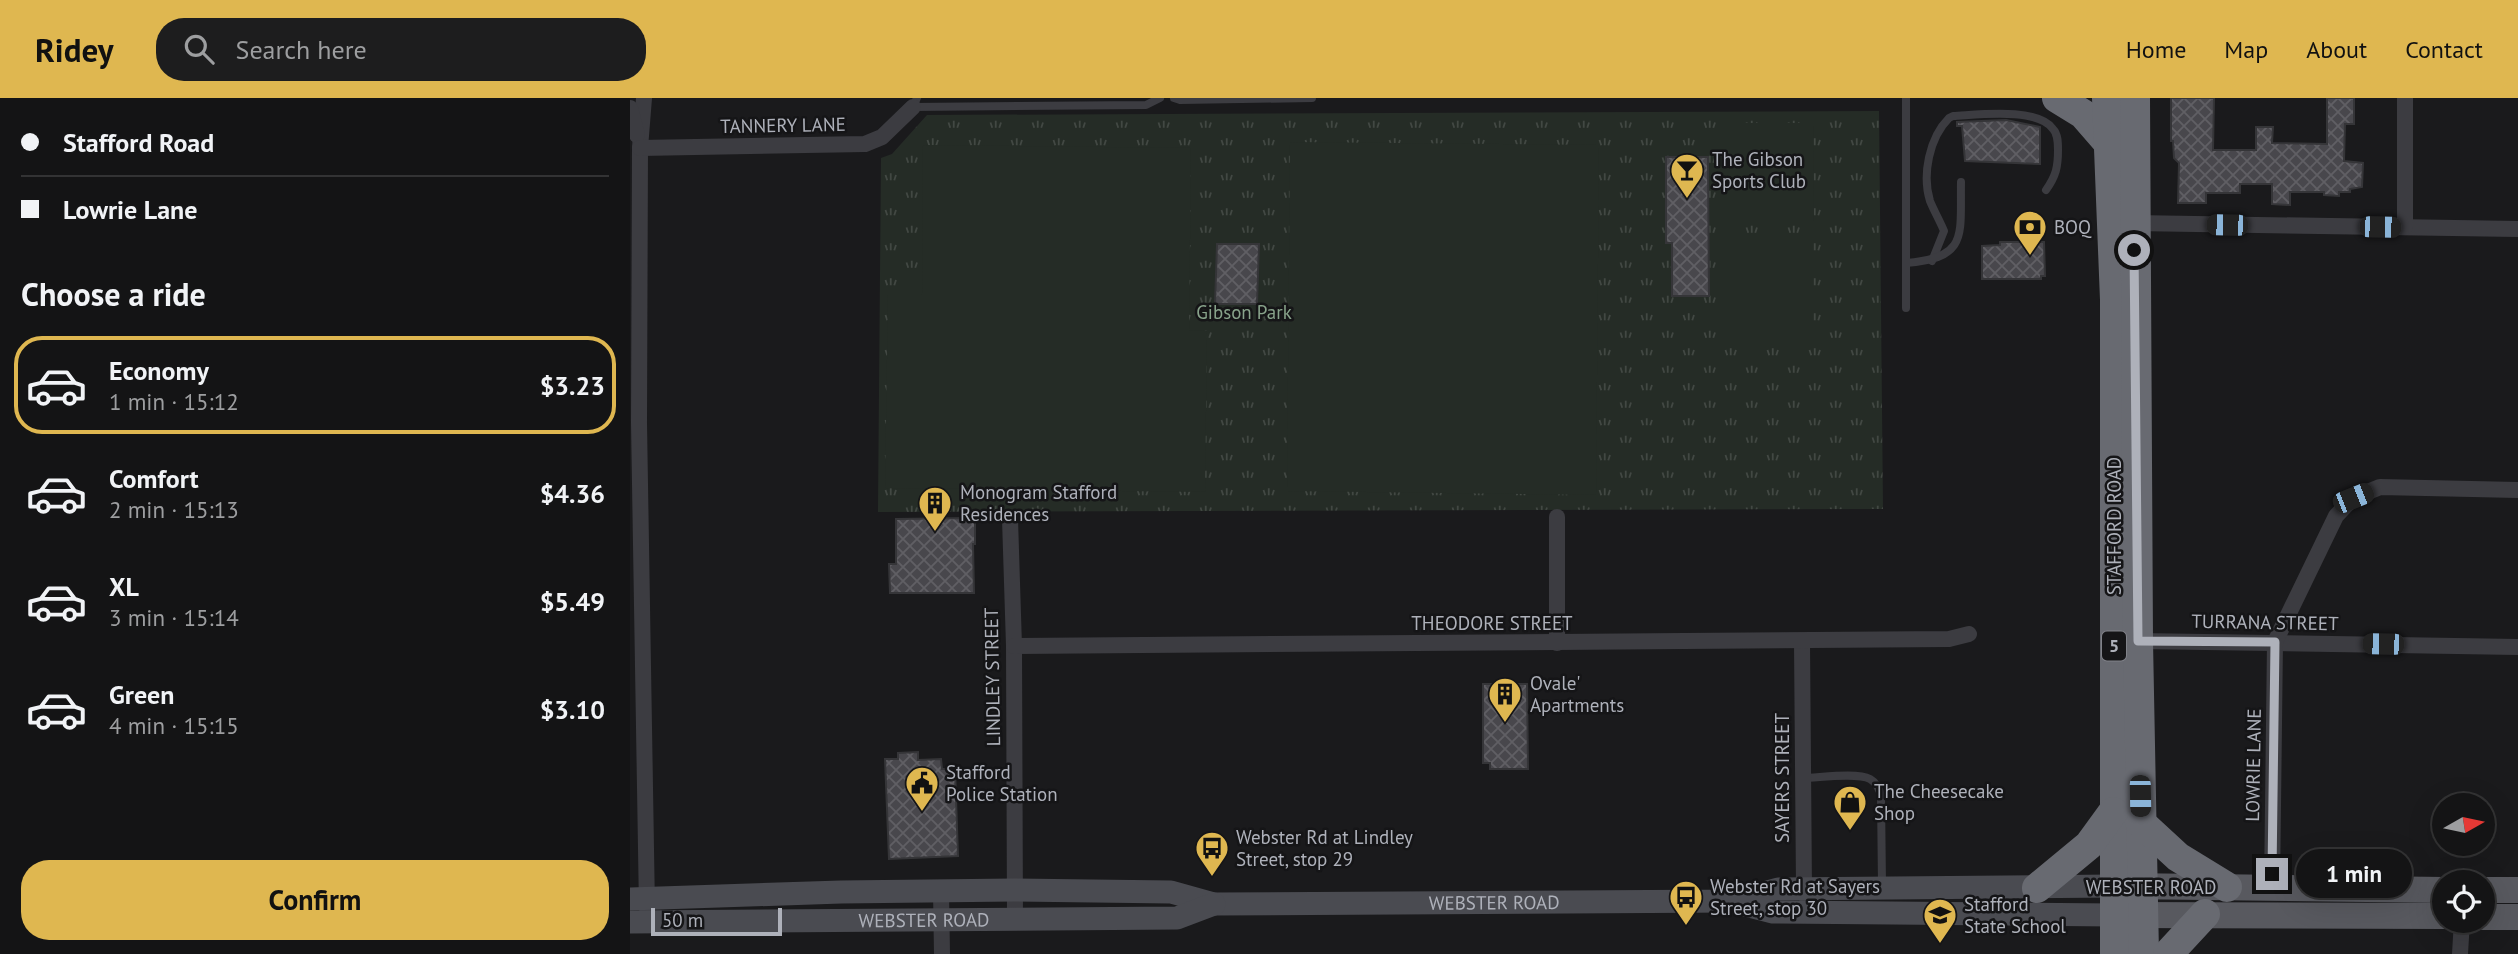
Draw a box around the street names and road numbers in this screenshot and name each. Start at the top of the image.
street label: TANNERY LANE [720,112,846,138]
street label: STAFFORD ROAD [2102,457,2126,595]
street label: LINDLEY STREET [979,607,1005,747]
street label: TURRANA STREET [2191,609,2339,635]
street label: THEODORE STREET [1411,611,1573,635]
road number: 5 [2102,632,2126,660]
street label: LOWRIE LANE [2240,708,2266,822]
street label: SAYERS STREET [1770,713,1794,843]
street label: WEBSTER ROAD [2086,875,2216,899]
street label: WEBSTER ROAD [1429,890,1560,915]
street label: WEBSTER ROAD [858,907,989,932]

